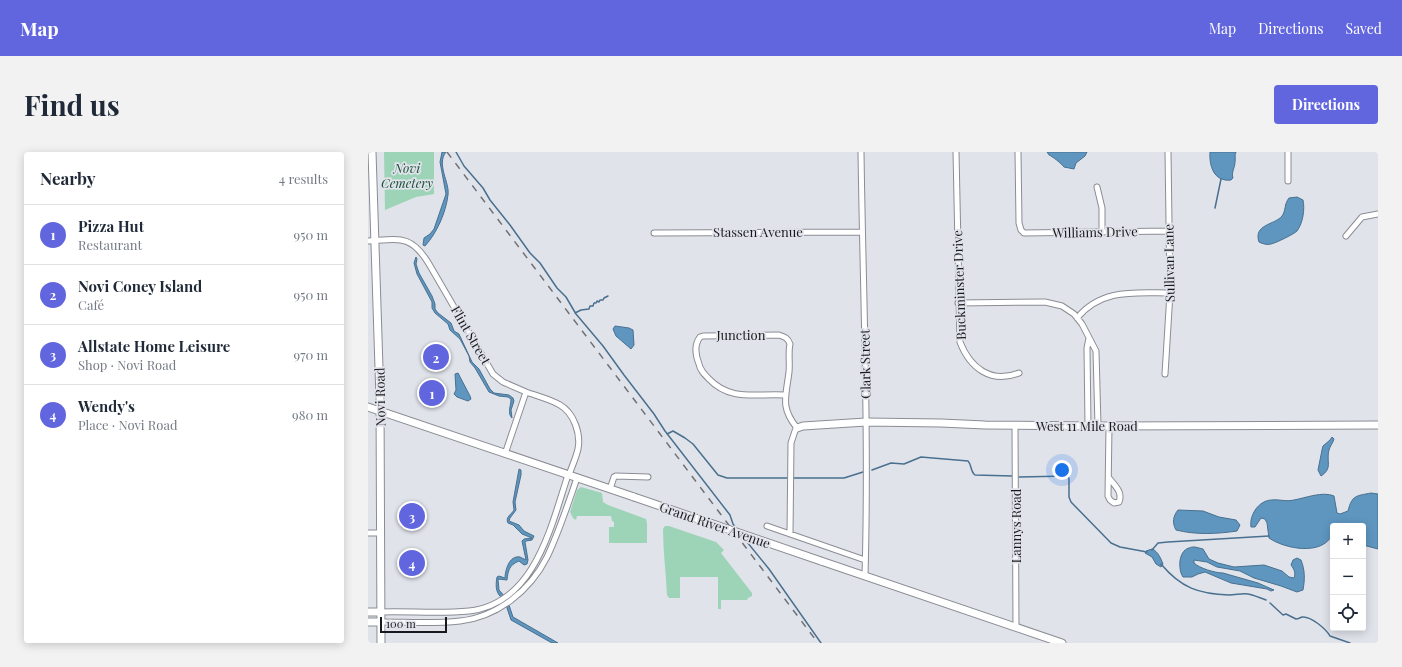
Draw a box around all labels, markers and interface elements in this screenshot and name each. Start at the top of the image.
text: Map [20,15,59,41]
text: Map [1209,19,1236,38]
text: Directions [1258,19,1324,38]
text: Saved [1346,19,1382,38]
button: Directions [1274,85,1378,124]
text: Find us [24,86,120,123]
park label: Novi Cemetery [381,159,433,191]
text: Nearby [40,167,95,189]
text: 4 results [279,170,328,187]
text: Pizza Hut [78,216,144,236]
street label: Williams Drive [1051,222,1138,241]
street label: Stassen Avenue [713,223,803,240]
street label: Sullivan Lane [1159,223,1178,302]
text: 1 [51,226,55,243]
text: 950 m [293,226,328,243]
street label: Buckminster Drive [948,229,969,340]
text: Restaurant [78,236,142,253]
text: Novi Coney Island [78,276,202,296]
text: 2 [50,286,56,303]
text: 950 m [293,286,328,303]
text: Café [78,296,104,313]
street label: Flint Street [448,302,495,368]
street label: Junction [716,326,766,343]
street label: Clark Street [855,329,874,399]
text: Allstate Home Leisure [78,336,230,356]
pin: 2 [423,342,449,372]
text: 3 [50,346,56,363]
text: 970 m [294,346,328,363]
text: Shop · Novi Road [78,356,176,373]
street label: Novi Road [370,367,389,427]
pin: 1 [419,378,445,408]
text: Wendy's [78,396,135,416]
text: 4 [50,406,56,423]
text: 980 m [292,406,328,423]
text: Place · Novi Road [78,416,177,433]
street label: West 11 Mile Road [1035,417,1138,434]
your location [1052,460,1072,480]
street label: Lannys Road [1007,488,1024,563]
street label: Grand River Avenue [657,498,773,552]
pin: 3 [399,501,425,531]
map controls [1330,523,1366,631]
button: + [1330,523,1366,559]
pin: 4 [399,548,425,578]
button: − [1330,559,1366,595]
button: locate [1330,595,1366,631]
scale bar [380,615,447,634]
text: 100 m [386,616,416,631]

